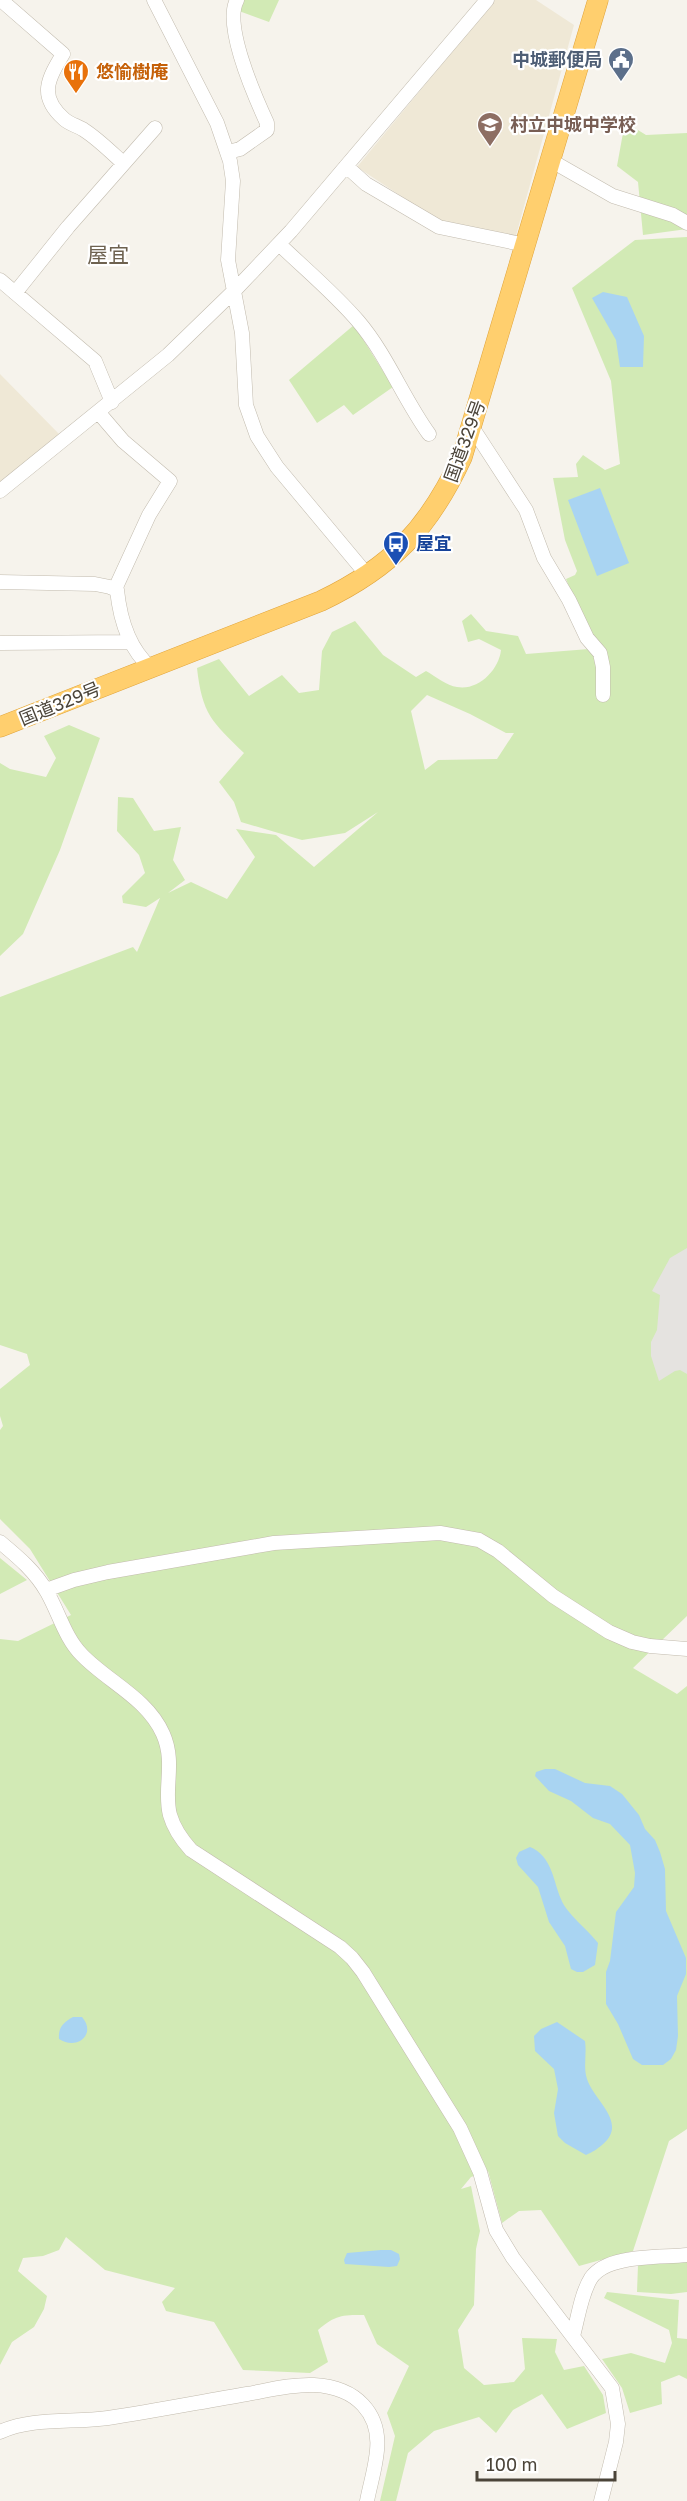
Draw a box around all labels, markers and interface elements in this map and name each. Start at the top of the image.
public building icon: 中城郵便局 [606,45,636,83]
place label: 中城郵便局 [512,48,602,70]
restaurant icon: 悠愉樹庵 [61,57,91,95]
place label: 悠愉樹庵 [96,60,168,82]
school or university icon: 村立中城中学校 [475,110,505,148]
place label: 村立中城中学校 [510,113,636,135]
district label: 屋宜 [87,241,129,267]
street label: 国道329号 [439,397,489,485]
bus stop icon: 屋宜 [381,529,411,567]
place label: 屋宜 [416,532,452,554]
street label: 国道329号 [16,677,104,729]
scale bar [477,2444,615,2482]
text: 100 m [486,2453,537,2475]

